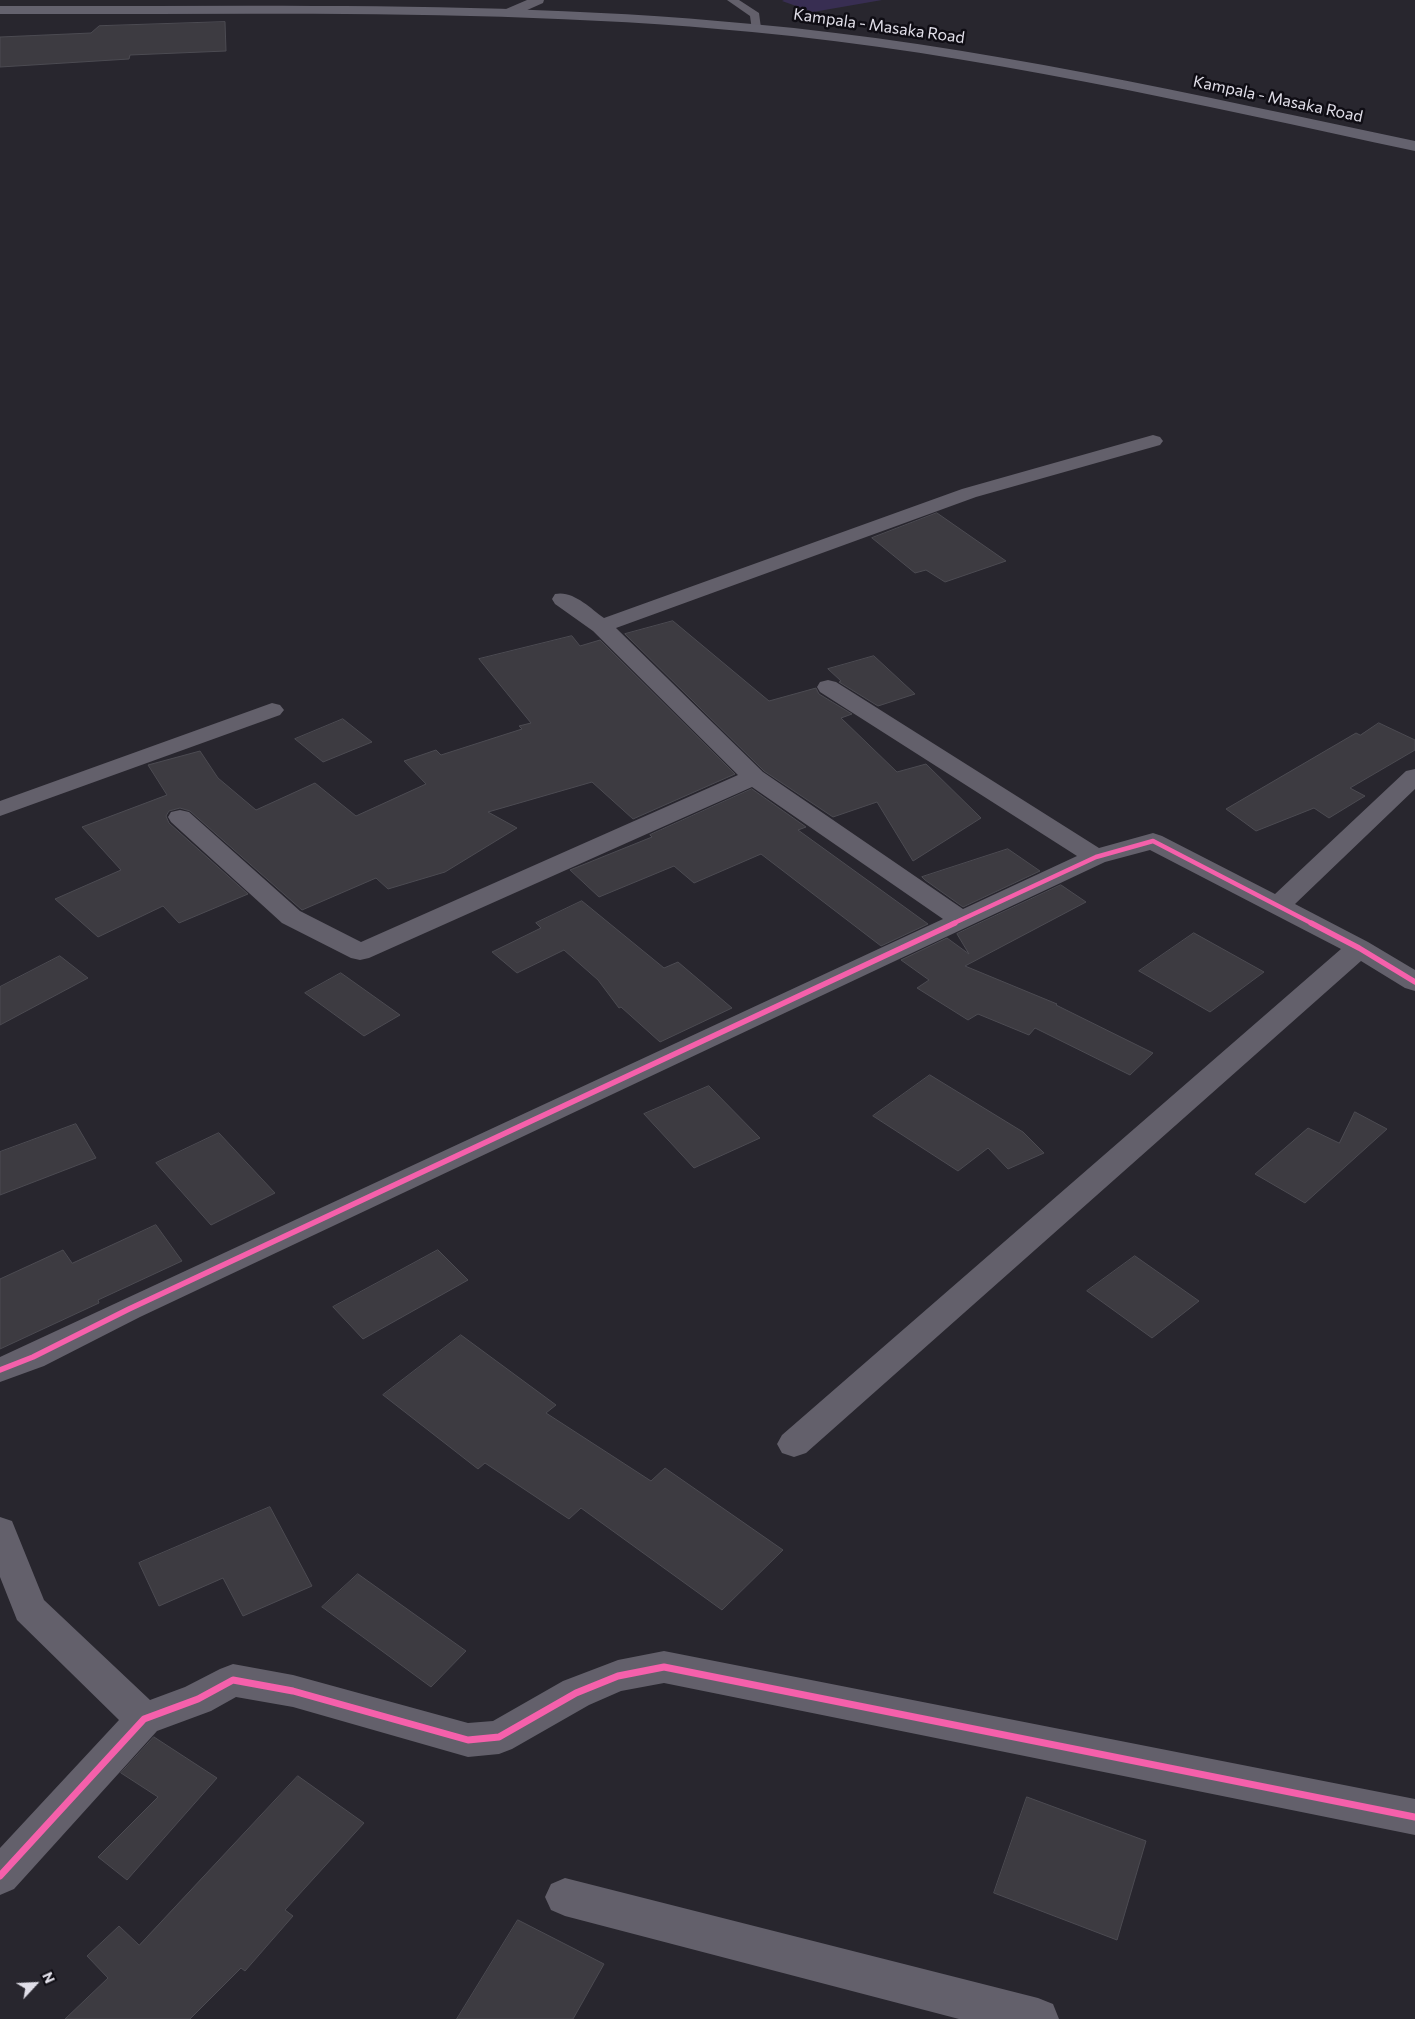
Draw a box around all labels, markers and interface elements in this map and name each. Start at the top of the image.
street label: Kampala - Masaka Road [792,4,966,48]
street label: Kampala - Masaka Road [1191,72,1365,126]
north arrow [10,1959,60,2009]
text: N [39,1969,59,1986]

